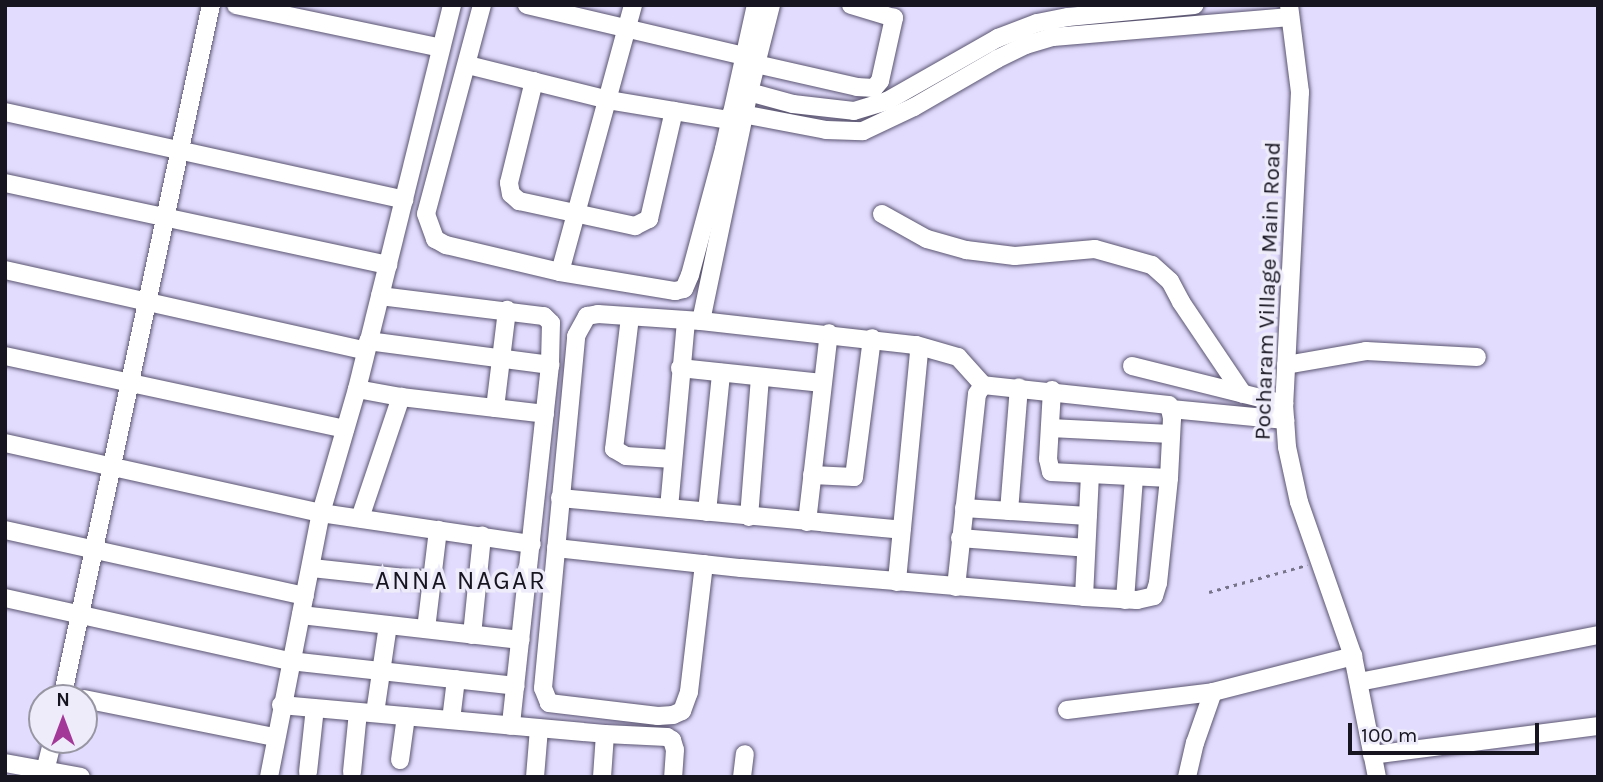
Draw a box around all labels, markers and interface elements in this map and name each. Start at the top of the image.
street label: Pocharam Village Main Road [1249,141,1287,441]
district label: ANNA NAGAR [376,565,546,597]
north arrow [28,684,98,754]
text: N [56,689,70,711]
scale bar [1351,708,1542,752]
text: 100 m [1361,723,1418,747]

